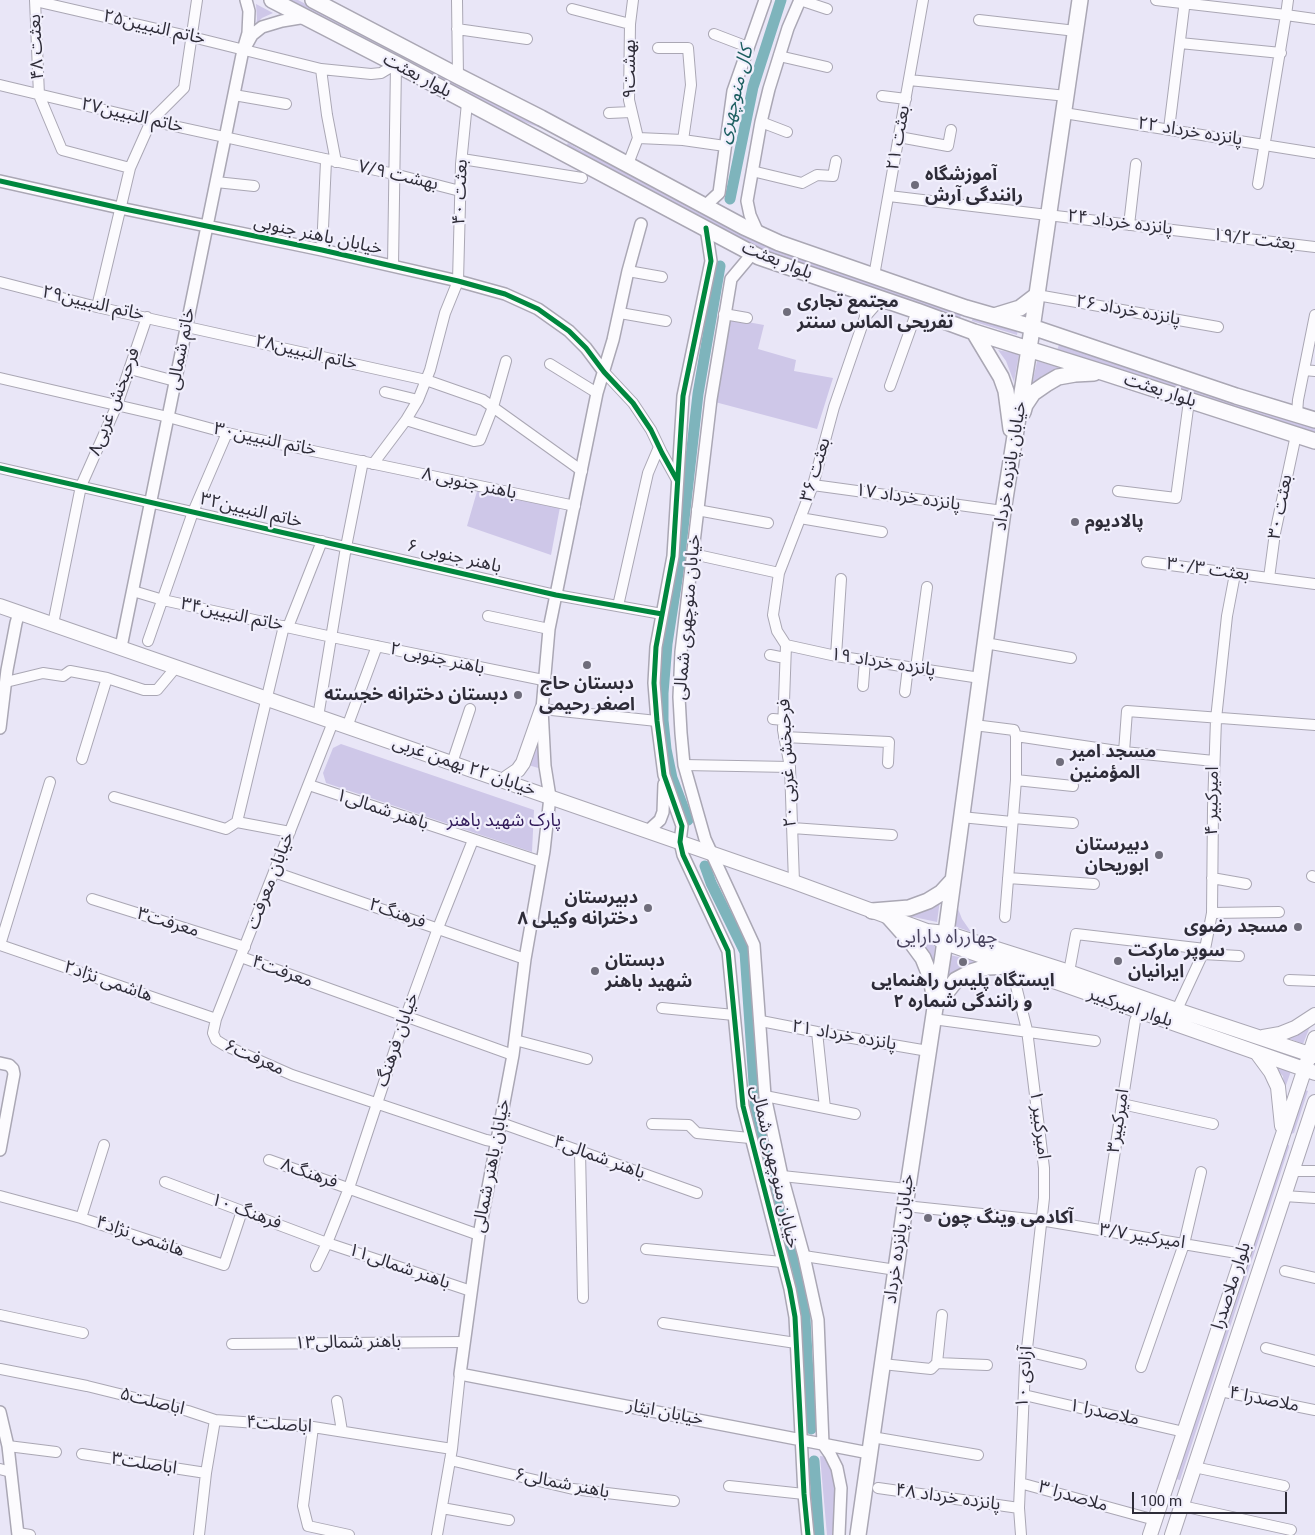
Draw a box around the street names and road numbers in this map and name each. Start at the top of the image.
street label: خاتم النبیین۲۵ [101,6,207,50]
street label: بعثت ۴۸ [24,14,50,80]
street label: بهشت۹ [619,39,641,99]
street label: بلوار بعثت [379,49,455,103]
street label: خاتم النبیین۲۷ [79,94,185,138]
street label: بعثت ۲۱ [883,104,915,172]
street label: پانزده خرداد ۲۲ [1136,113,1244,151]
street label: بهشت ۷/۹ [356,156,440,196]
street label: بعثت ۴۰ [449,159,473,225]
street label: پانزده خرداد ۲۴ [1066,206,1174,240]
street label: خیابان باهنر جنوبی [252,212,384,260]
street label: بعثت ۱۹/۲ [1211,224,1297,256]
street label: بلوار بعثت [738,237,816,285]
street label: خاتم النبیین۲۹ [40,282,146,326]
street label: پانزده خرداد ۲۶ [1074,291,1182,331]
street label: خاتم شمالی [163,306,201,392]
street label: خاتم النبیین۲۸ [253,331,359,375]
street label: فرحبخش غربی۸ [84,345,146,459]
street label: بلوار بعثت [1121,369,1199,413]
street label: خیابان پانزده خرداد [990,400,1032,532]
street label: خاتم النبیین۳۰ [212,419,318,461]
street label: بعثت ۳۶ [796,435,836,505]
street label: باهنر جنوبی ۸ [420,463,518,505]
street label: بعثت ۳۰ [1264,473,1298,541]
street label: پانزده خرداد ۱۷ [854,480,962,516]
street label: خاتم النبیین۳۲ [198,489,304,533]
street label: خیابان منوچهری شمالی [670,533,706,701]
street label: باهنر جنوبی ۶ [405,536,503,578]
street label: بعثت ۳۰/۳ [1165,554,1251,586]
street label: خاتم النبیین۳۴ [179,594,285,636]
street label: باهنر جنوبی ۲ [388,638,486,680]
street label: پانزده خرداد ۱۹ [829,644,937,682]
street label: فرحبخش غربی ۲۰ [774,698,802,828]
street label: خیابان ۲۲ بهمن غربی [389,732,539,802]
street label: امیرکبیر ۴ [1202,766,1224,836]
street label: باهنر شمالی۱ [333,785,431,835]
street label: خیابان معرفت [243,829,299,933]
street label: فرهنگ۲ [366,894,428,934]
street label: معرفت۳ [135,903,201,943]
street label: معرفت۴ [249,951,315,993]
street label: هاشمی نژاد۲ [61,957,155,1007]
street label: بلوار امیرکبیر [1085,983,1175,1033]
street label: خیابان فرهنگ [372,990,424,1090]
street label: پانزده خرداد ۲۱ [790,1016,898,1056]
street label: معرفت۶ [221,1035,287,1081]
street label: خیابان منوچهری شمالی [745,1084,803,1250]
street label: امیرکبیر۳ [1103,1087,1135,1155]
street label: امیرکبیر ۱ [1024,1089,1054,1161]
street label: خیابان باهنر شمالی [468,1098,516,1234]
street label: باهنر شمالی۴ [550,1131,648,1185]
street label: فرهنگ۸ [278,1154,340,1194]
street label: خیابان پانزده خرداد [880,1173,920,1305]
street label: فرهنگ ۱۰ [208,1189,284,1235]
street label: هاشمی نژاد۴ [93,1212,187,1262]
street label: امیرکبیر ۳/۷ [1097,1220,1187,1254]
street label: باهنر شمالی۱۱ [345,1239,453,1295]
street label: بلوار ملاصدرا [1208,1240,1256,1332]
street label: باهنر شمالی۱۳ [295,1331,401,1355]
street label: آزادی ۱۰ [1012,1345,1038,1409]
street label: ملاصدرا ۴ [1227,1383,1301,1417]
street label: اباصلت۵ [117,1384,187,1420]
street label: خیابان ایثار [625,1395,705,1431]
street label: ملاصدرا ۱ [1067,1395,1141,1431]
street label: اباصلت۴ [245,1412,313,1438]
street label: اباصلت۳ [110,1448,178,1480]
street label: باهنر شمالی۶ [513,1464,611,1504]
street label: ملاصدرا ۳ [1036,1477,1110,1517]
street label: پانزده خرداد ۴۸ [894,1480,1002,1516]

